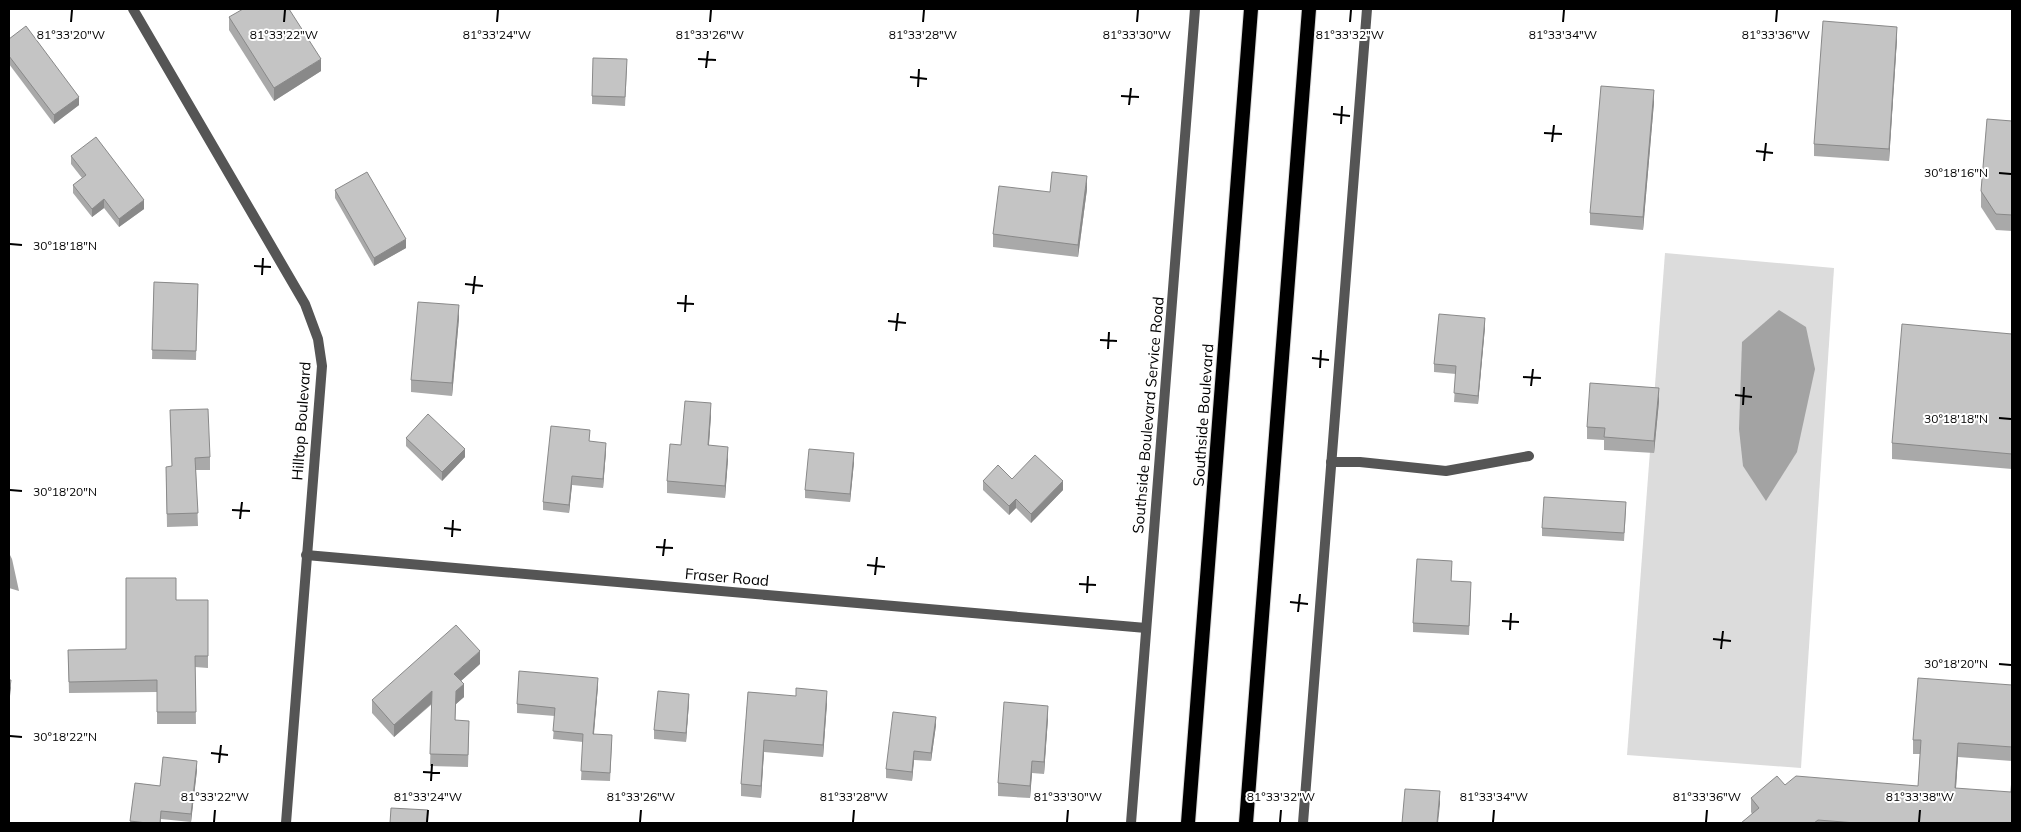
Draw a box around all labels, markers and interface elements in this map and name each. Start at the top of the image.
text: 81°33'20"W [37,27,105,42]
text: 81°33'22"W [250,27,318,42]
text: 81°33'24"W [463,27,531,42]
text: 81°33'26"W [676,27,744,42]
text: 81°33'28"W [889,27,957,42]
text: 81°33'30"W [1103,27,1171,42]
text: 81°33'32"W [1316,27,1384,42]
text: 81°33'34"W [1529,27,1597,42]
text: 81°33'36"W [1742,27,1810,42]
text: 30°18'16"N [1924,165,1988,180]
text: 30°18'18"N [33,238,97,253]
street label: Southside Boulevard Service Road [1128,296,1168,534]
street label: Southside Boulevard [1189,343,1217,487]
street label: Hilltop Boulevard [287,361,315,481]
text: 30°18'18"N [1924,411,1988,426]
text: 30°18'20"N [33,484,97,499]
street label: Fraser Road [684,564,770,590]
text: 30°18'20"N [1924,656,1988,671]
text: 30°18'22"N [33,729,97,744]
text: 81°33'22"W [181,789,249,804]
text: 81°33'24"W [394,789,462,804]
text: 81°33'26"W [607,789,675,804]
text: 81°33'28"W [820,789,888,804]
text: 81°33'30"W [1034,789,1102,804]
text: 81°33'32"W [1247,789,1315,804]
text: 81°33'34"W [1460,789,1528,804]
text: 81°33'36"W [1673,789,1741,804]
text: 81°33'38"W [1886,789,1954,804]

